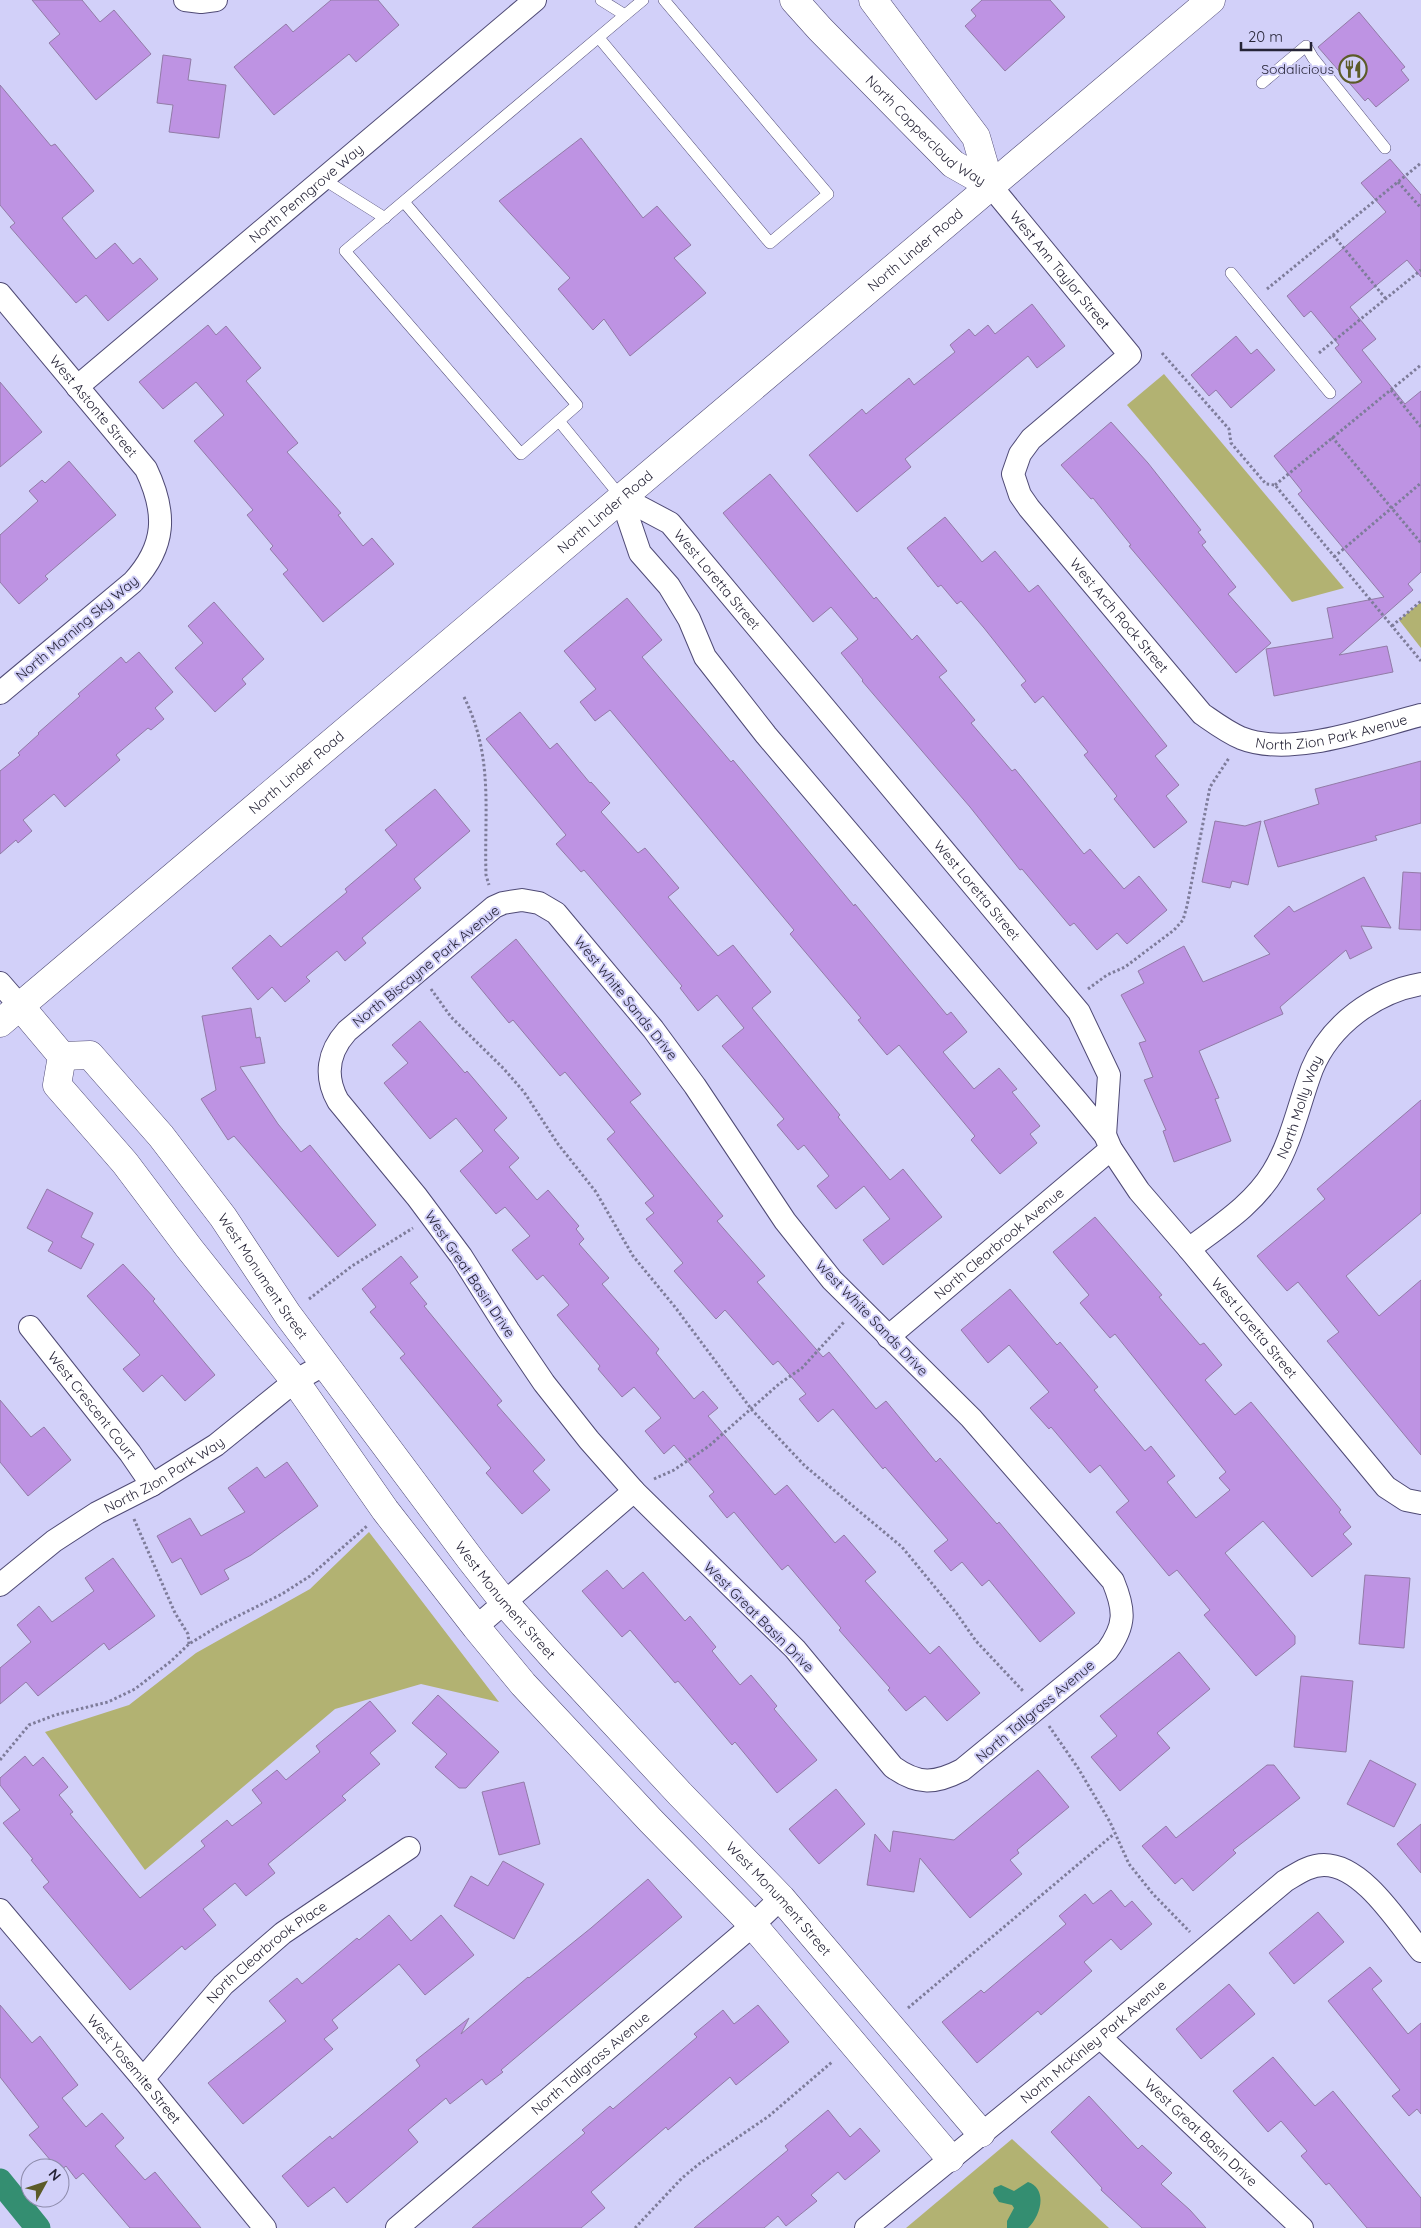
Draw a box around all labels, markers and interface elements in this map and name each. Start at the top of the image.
scale bar [1241,20,1311,52]
text: 20 m [1248,27,1283,46]
restaurant icon: Sodalicious [1338,54,1368,84]
place label: Sodalicious [1261,60,1334,78]
street label: North Coppercloud Way [862,71,989,190]
street label: North Penngrove Way [245,140,367,247]
street label: North Linder Road [864,204,967,295]
street label: West Ann Taylor Street [1006,207,1114,333]
street label: West Astonte Street [46,351,142,461]
street label: North Linder Road [554,466,656,557]
street label: West Loretta Street [670,526,764,633]
street label: West Arch Rock Street [1066,554,1173,677]
street label: North Morning Sky Way [12,571,142,685]
street label: North Zion Park Avenue [1254,710,1409,754]
street label: North Linder Road [245,727,348,818]
street label: West Loretta Street [930,836,1024,944]
street label: North Biscayne Park Avenue [349,901,503,1031]
street label: West White Sands Drive [570,932,682,1064]
street label: North Molly Way [1273,1052,1326,1162]
street label: North Clearbrook Avenue [930,1184,1068,1303]
street label: West Great Basin Drive [421,1207,519,1341]
street label: West Monument Street [214,1210,312,1343]
street label: West White Sands Drive [812,1256,932,1380]
street label: West Loretta Street [1207,1274,1301,1382]
street label: West Crescent Court [44,1348,141,1463]
street label: North Zion Park Way [101,1433,228,1517]
street label: West Monument Street [451,1538,560,1663]
street label: West Great Basin Drive [700,1558,818,1676]
street label: North Tallgrass Avenue [972,1656,1098,1766]
street label: West Monument Street [722,1838,835,1960]
street label: North Clearbrook Place [202,1897,330,2007]
street label: North McKinley Park Avenue [1017,1976,1170,2107]
street label: North Tallgrass Avenue [528,2008,653,2119]
street label: West Yosemite Street [83,2011,185,2128]
street label: West Great Basin Drive [1141,2075,1261,2190]
north arrow [20,2158,70,2208]
text: N [45,2165,65,2184]

